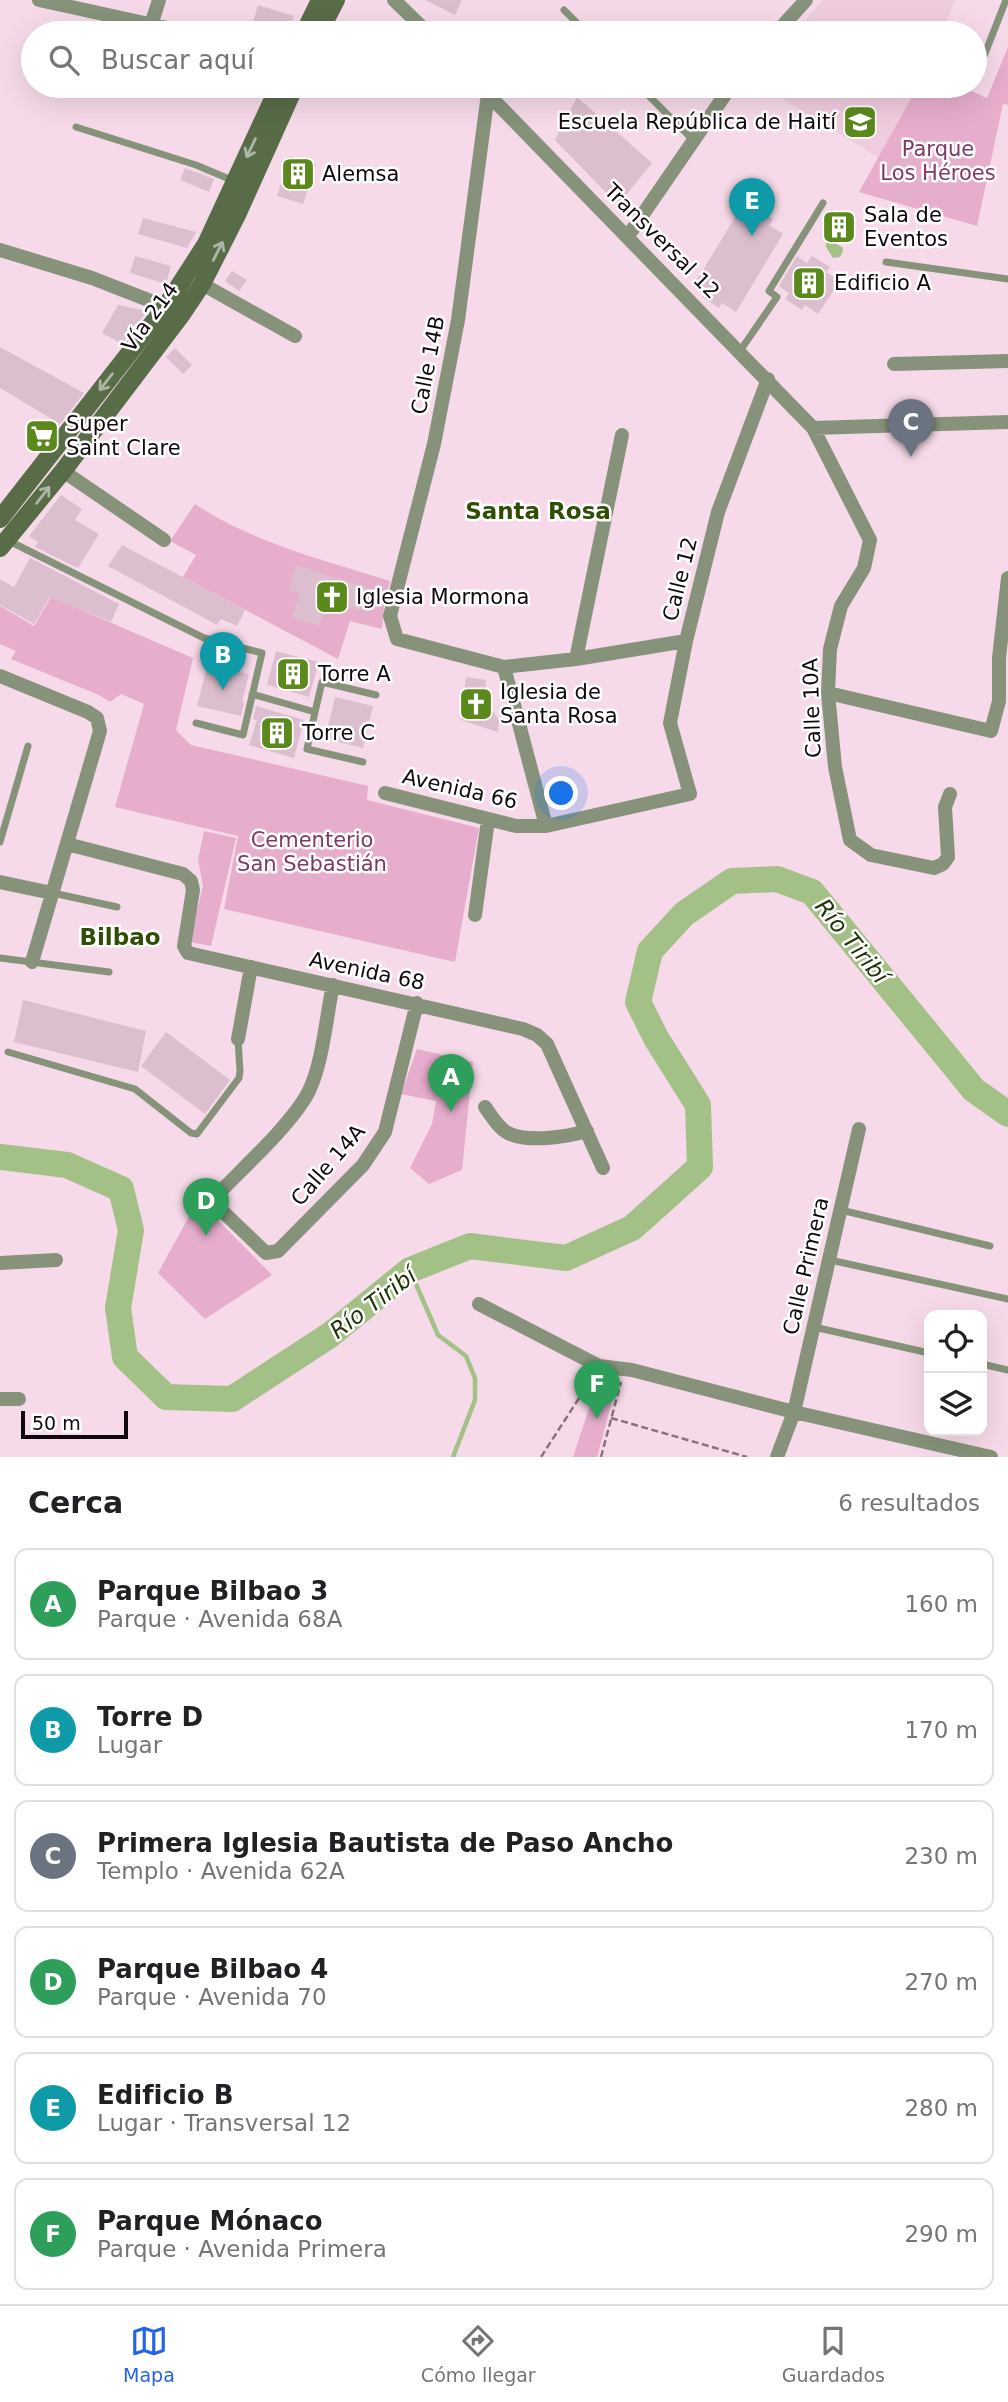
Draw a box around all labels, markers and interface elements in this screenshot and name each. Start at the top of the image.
search box [21,21,987,98]
icon: search [45,41,83,79]
text: Buscar aquí [101,45,254,75]
school or university icon: Escuela República de Haití [841,103,879,141]
place label: Escuela República de Haití [558,110,837,134]
one-way arrow [244,137,257,158]
park label: Parque Los Héroes [880,137,996,185]
building icon: Alemsa [279,155,317,193]
place label: Alemsa [322,162,399,186]
street label: Transversal 12 [599,178,724,303]
pin: E [729,178,775,236]
place label: Sala de Eventos [864,203,948,251]
building icon: Sala de Eventos [820,208,858,246]
one-way arrow [212,241,226,262]
building icon: Edificio A [790,264,828,302]
place label: Edificio A [834,271,932,295]
street label: Vía 214 [117,278,183,356]
street label: Calle 14B [407,314,449,416]
one-way arrow [99,372,114,391]
pin: C [888,399,934,457]
place label: Super Saint Clare [66,412,181,460]
supermarket icon: Super Saint Clare [23,417,61,455]
one-way arrow [35,487,51,505]
district label: Santa Rosa [465,498,611,524]
street label: Calle 12 [658,535,702,623]
church icon: Iglesia Mormona [313,578,351,616]
place label: Iglesia Mormona [356,585,529,609]
pin: B [200,632,246,690]
building icon: Torre A [274,655,312,693]
street label: Calle 10A [798,657,826,758]
place label: Torre A [317,662,391,686]
place label: Iglesia de Santa Rosa [500,680,618,728]
church icon: Iglesia de Santa Rosa [457,685,495,723]
building icon: Torre C [258,714,296,752]
place label: Torre C [301,721,375,745]
street label: Avenida 66 [400,764,520,814]
your location [544,776,578,810]
park label: Cementerio San Sebastián [237,828,387,876]
water label: Río Tiribí [810,894,896,991]
district label: Bilbao [79,924,161,950]
street label: Avenida 68 [307,947,427,995]
pin: A [428,1054,474,1112]
street label: Calle 14A [286,1119,370,1211]
pin: D [183,1178,229,1236]
street label: Calle Primera [779,1195,833,1337]
water label: Río Tiribí [325,1260,424,1344]
map controls [924,1310,987,1436]
button: locate [924,1310,987,1373]
pin: F [574,1361,620,1419]
button: layers [924,1373,987,1436]
scale bar [21,1408,128,1440]
text: 50 m [32,1412,81,1434]
text: Cerca [28,1485,123,1520]
text: 6 resultados [838,1490,980,1516]
text: Parque Bilbao 3 [97,1576,328,1606]
text: A [44,1591,62,1617]
text: 160 m [904,1591,978,1617]
text: Parque · Avenida 68A [97,1606,342,1632]
text: Torre D [97,1702,203,1732]
text: B [44,1717,62,1743]
text: 170 m [904,1717,978,1743]
text: Lugar [97,1732,162,1758]
text: Primera Iglesia Bautista de Paso Ancho [97,1828,673,1858]
text: C [45,1843,61,1869]
text: 230 m [904,1843,978,1869]
text: Templo · Avenida 62A [97,1858,345,1884]
text: Parque Bilbao 4 [97,1954,328,1984]
text: D [43,1969,63,1995]
text: 270 m [904,1969,978,1995]
text: Parque · Avenida 70 [97,1984,327,2010]
text: Edificio B [97,2080,234,2110]
text: E [45,2095,61,2121]
text: 280 m [904,2095,978,2121]
text: Lugar · Transversal 12 [97,2110,351,2136]
text: Parque Mónaco [97,2206,323,2236]
text: F [45,2221,61,2247]
text: 290 m [904,2221,978,2247]
text: Parque · Avenida Primera [97,2236,387,2262]
tab: Mapa [123,2322,175,2386]
tab: Cómo llegar [421,2322,536,2386]
tab: Guardados [782,2322,885,2386]

